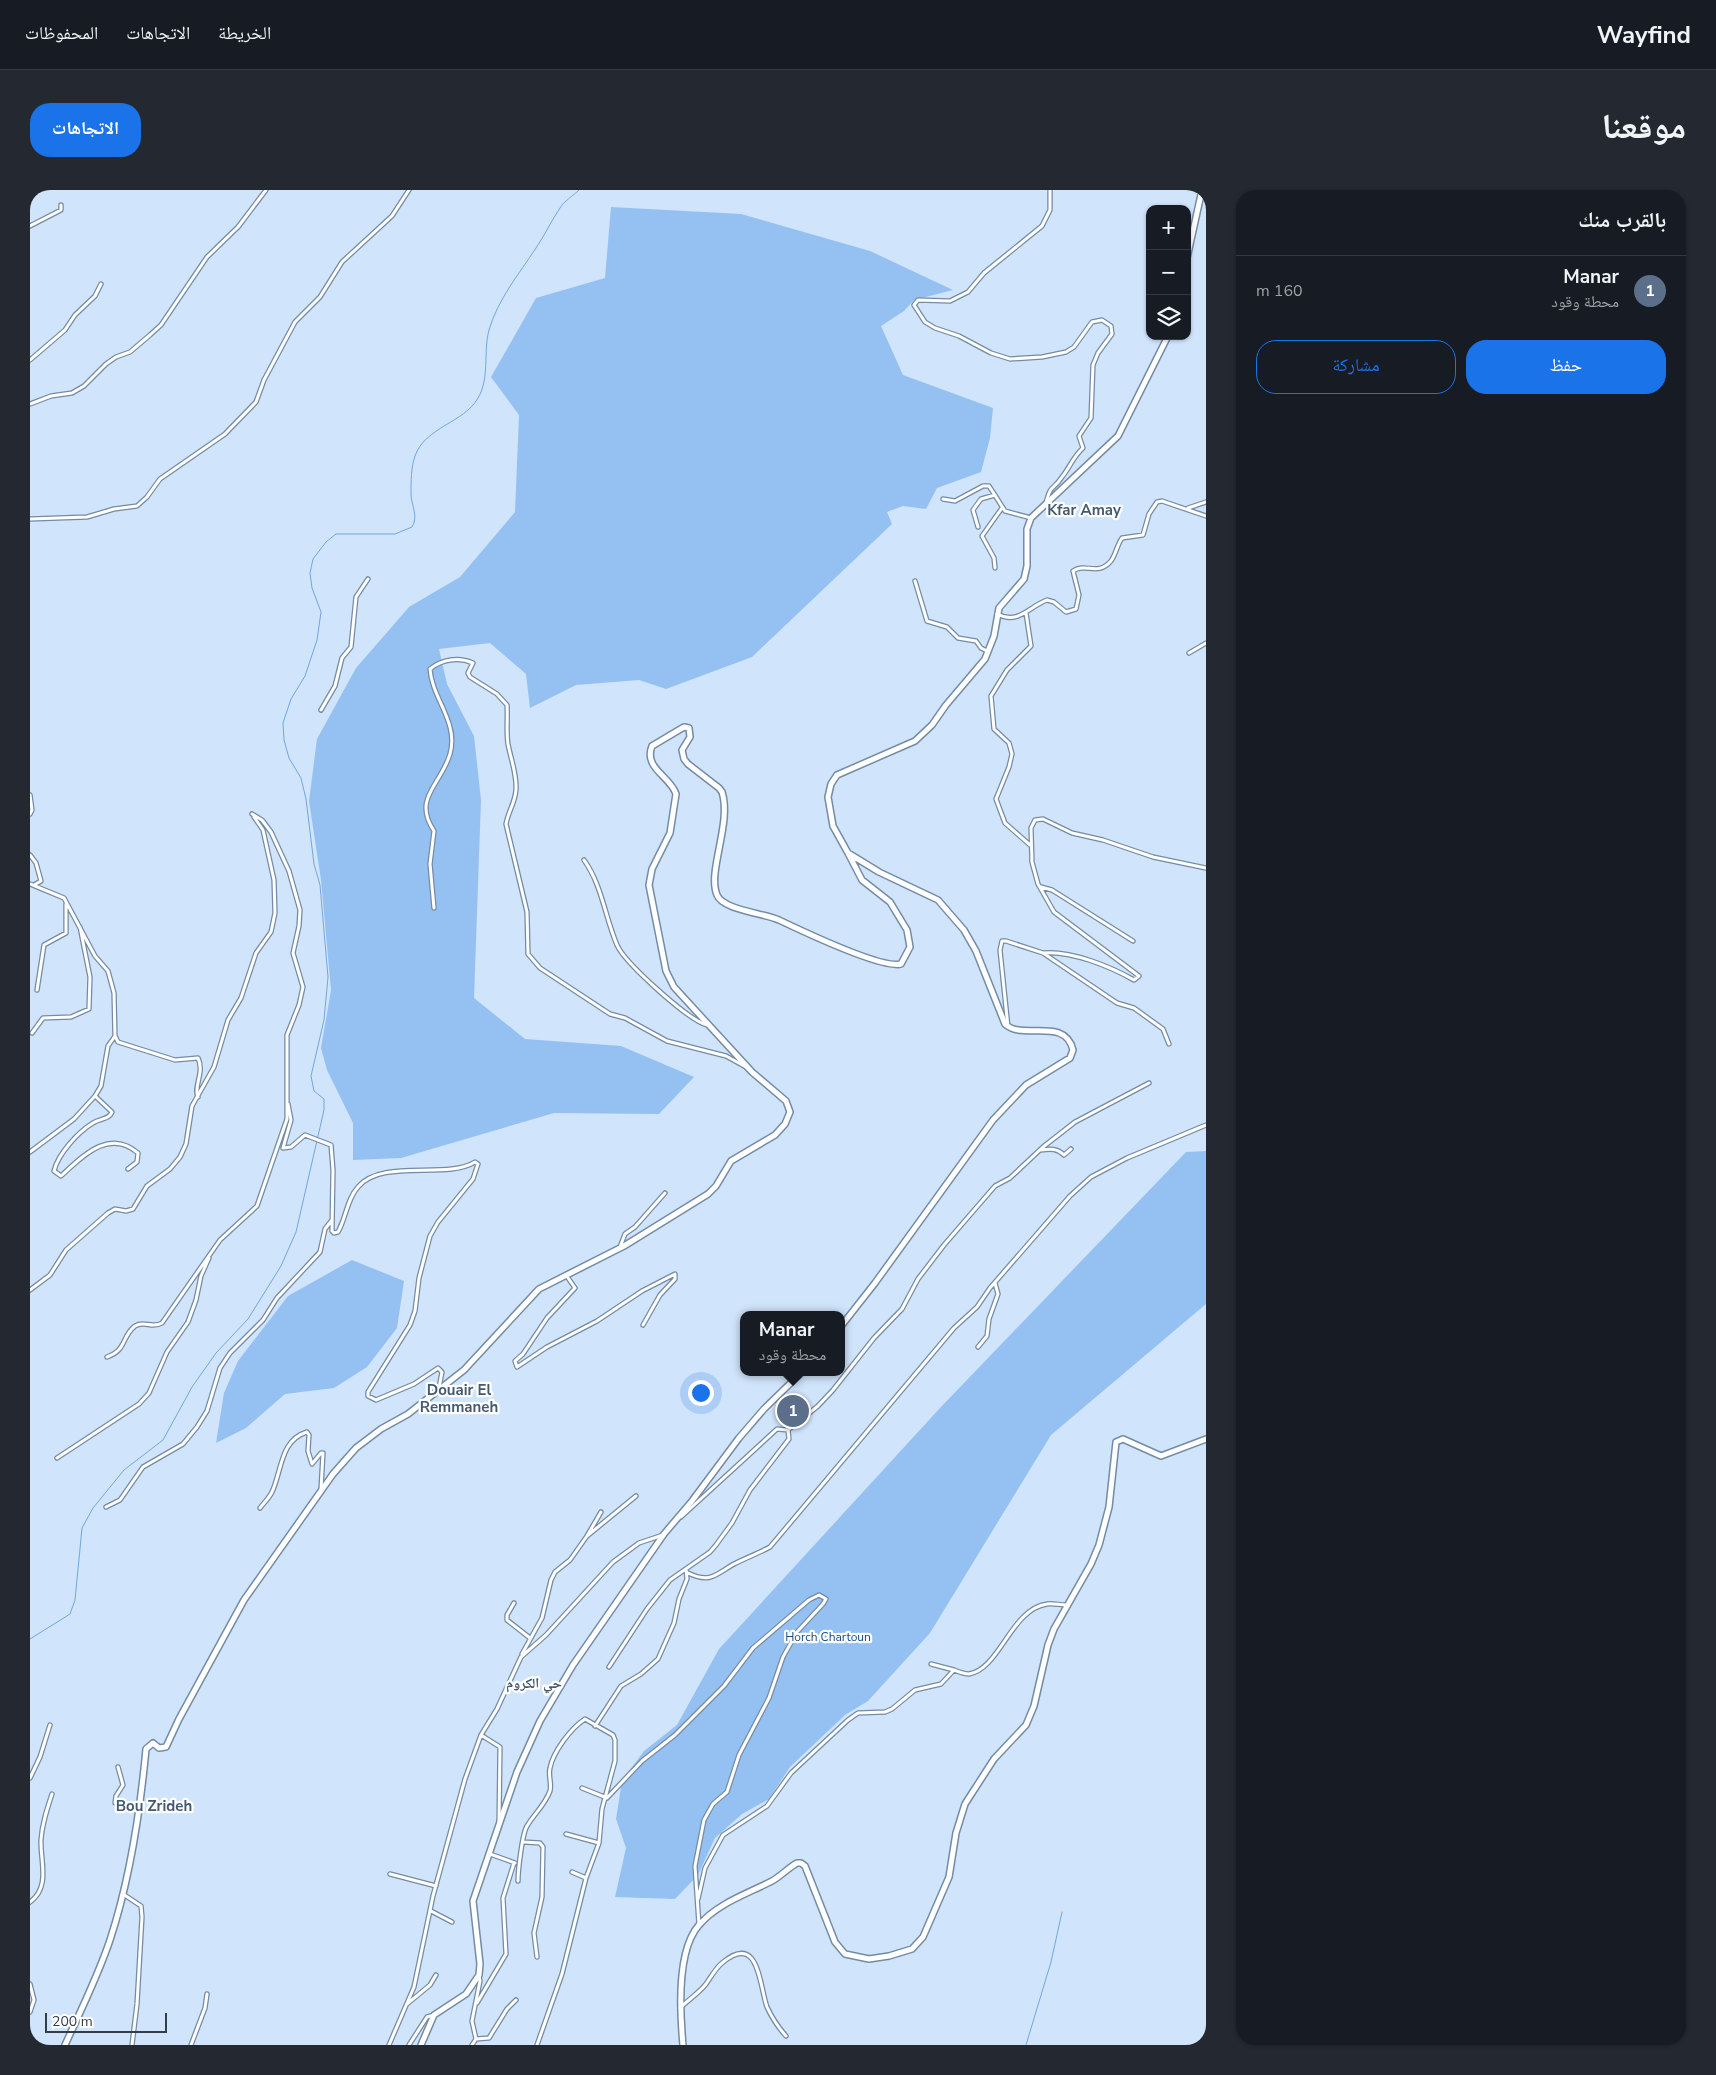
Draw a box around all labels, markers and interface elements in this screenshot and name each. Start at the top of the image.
text: Wayfind [1597,19,1691,51]
text: المحفوظات [25,21,98,45]
text: الاتجاهات [126,21,190,45]
text: الخريطة [218,21,271,45]
button: الاتجاهات [30,103,141,157]
text: موقعنا [1601,103,1686,150]
map controls [1146,205,1191,340]
button: + [1146,205,1191,250]
text: بالقرب منك [1578,206,1666,234]
button: − [1146,250,1191,295]
text: Manar [1563,264,1619,290]
text: 160 m [1256,280,1303,302]
text: 1 [1645,280,1655,302]
text: محطة وقود [1551,291,1619,313]
button: layers [1146,295,1191,340]
button: مشاركة [1256,340,1456,394]
button: حفظ [1466,340,1666,394]
district label: Kfar Amay [1047,500,1121,520]
popup [740,1311,845,1376]
text: Manar [759,1317,815,1343]
text: محطة وقود [759,1344,826,1366]
district label: Douair El Remmaneh [420,1380,498,1417]
your location [688,1380,714,1406]
pin: 1 [777,1392,809,1430]
park label: Horch Chartoun [785,1629,871,1645]
district label: حي الكروم [506,1674,562,1694]
district label: Bou Zrideh [116,1796,192,1816]
scale bar [45,2010,168,2033]
text: 200 m [52,2012,93,2031]

